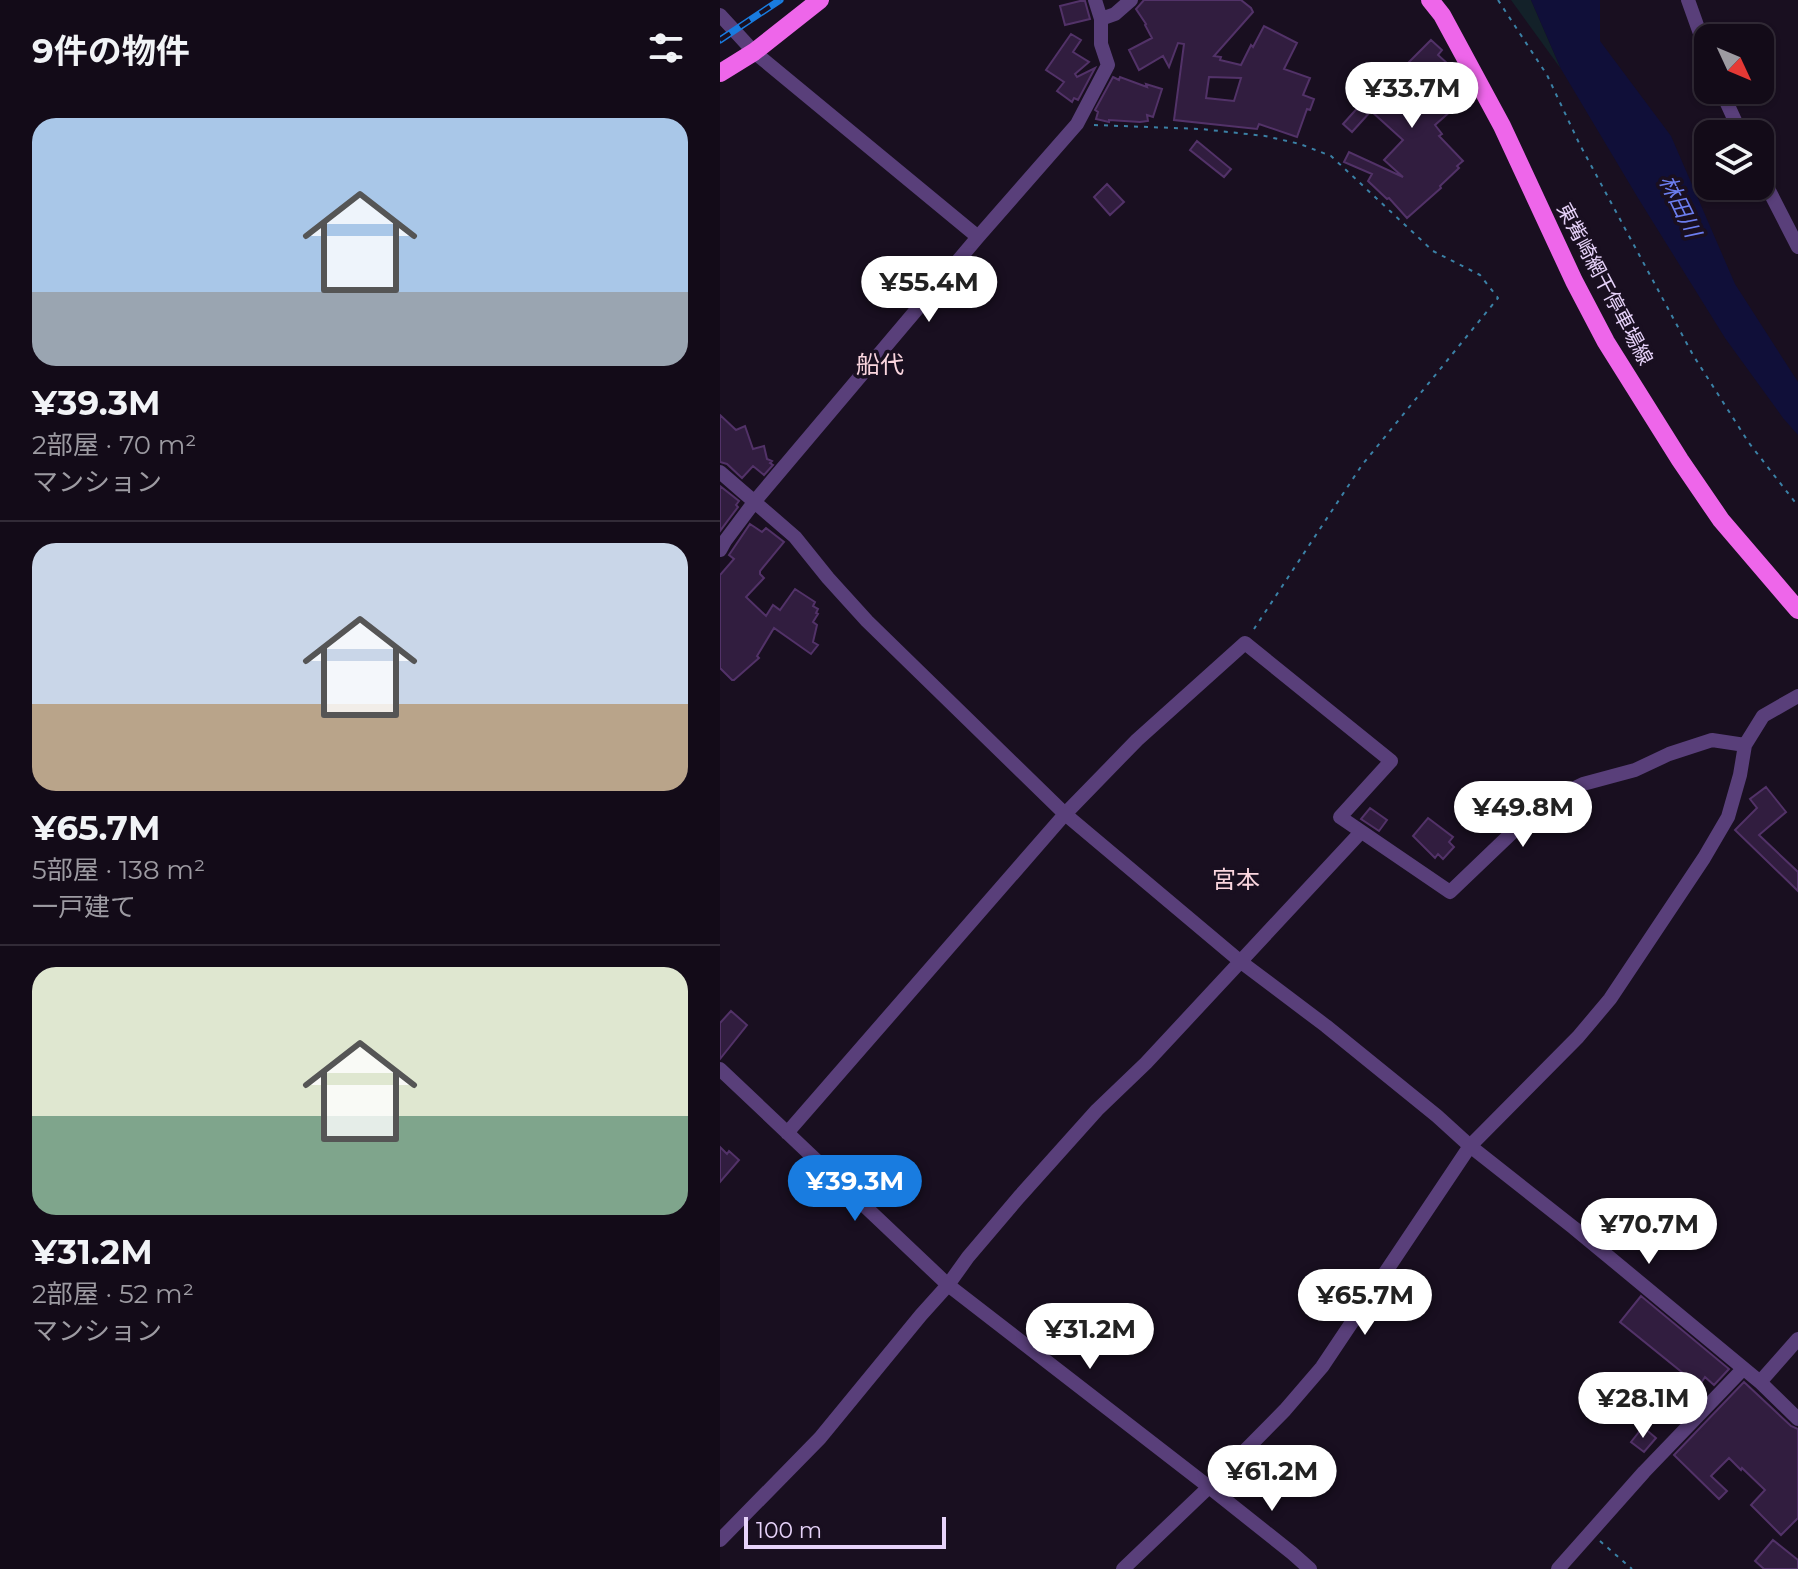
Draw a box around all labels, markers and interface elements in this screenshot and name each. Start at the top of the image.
north arrow [1694,24,1774,104]
map controls [1694,24,1774,200]
icon: filters [644,26,688,70]
text: 9件の物件 [32,30,190,72]
pin: ¥33.7M [1347,62,1477,130]
text: ¥33.7M [1363,72,1461,104]
button: layers [1694,120,1774,200]
icon: home [288,170,432,314]
water label: 林田川 [1653,170,1707,243]
street label: 東觜崎網干停車場線 [1552,199,1658,369]
pin: ¥55.4M [864,256,994,324]
text: ¥55.4M [879,266,979,298]
district label: 船代 [856,350,904,379]
text: ¥39.3M [32,382,161,424]
text: 2部屋 · 70 m² [32,429,197,461]
text: マンション [32,466,162,498]
icon: home [288,595,432,739]
pin: ¥49.8M [1458,781,1588,849]
text: ¥49.8M [1472,791,1574,823]
text: ¥65.7M [32,807,160,849]
text: 5部屋 · 138 m² [32,854,205,886]
district label: 宮本 [1212,865,1260,894]
text: 一戸建て [32,891,136,923]
icon: home [288,1019,432,1163]
pin: ¥39.3M [790,1155,920,1223]
text: ¥39.3M [806,1165,904,1197]
pin: ¥70.7M [1584,1198,1714,1266]
text: ¥70.7M [1599,1208,1699,1240]
text: ¥31.2M [32,1231,153,1273]
pin: ¥65.7M [1300,1269,1430,1337]
text: 2部屋 · 52 m² [32,1278,194,1310]
text: ¥65.7M [1316,1279,1414,1311]
pin: ¥31.2M [1025,1303,1155,1371]
text: ¥31.2M [1044,1313,1136,1345]
text: マンション [32,1315,162,1347]
pin: ¥28.1M [1578,1372,1708,1440]
text: ¥28.1M [1596,1382,1690,1414]
pin: ¥61.2M [1207,1445,1337,1513]
text: ¥61.2M [1226,1455,1318,1487]
scale bar [744,1513,946,1549]
text: 100 m [756,1517,822,1544]

